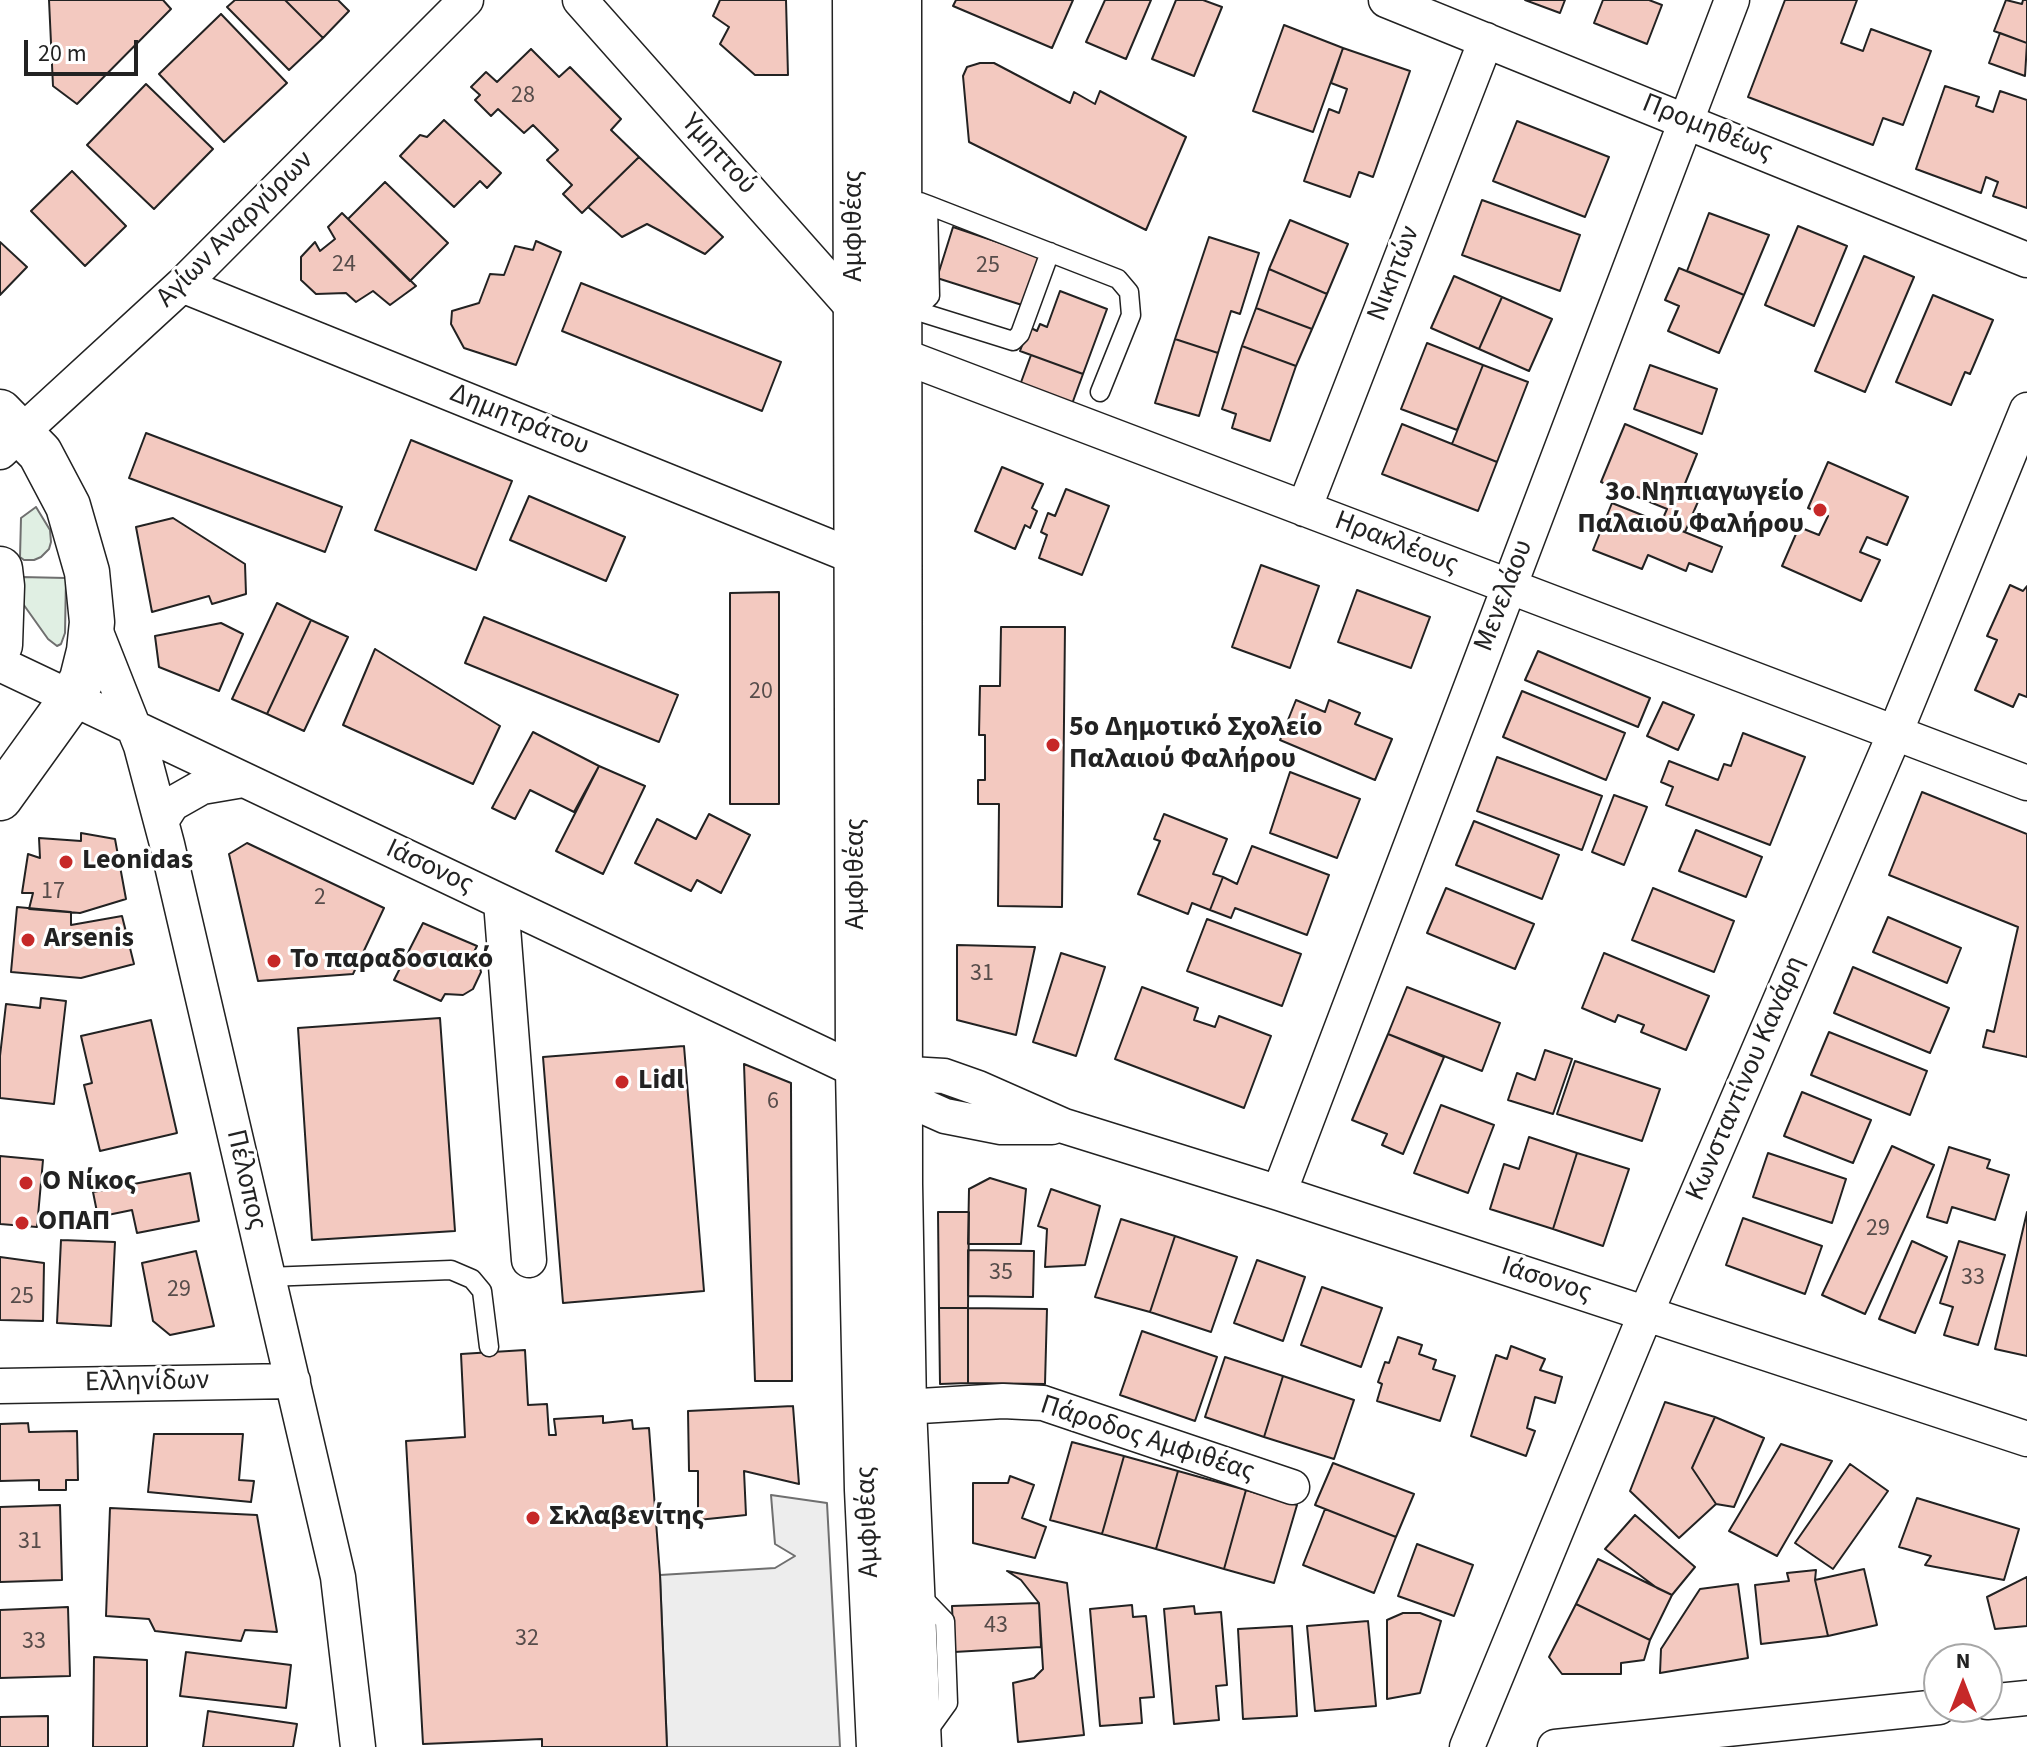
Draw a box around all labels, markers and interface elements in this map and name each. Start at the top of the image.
scale bar [28,24,142,74]
text: 20 m [38,36,87,71]
house number: 28 [511,83,535,111]
street label: Προμηθέως [1637,88,1777,170]
street label: Υμηττού [673,108,763,202]
street label: Αγίων Αναργύρων [151,145,321,315]
street label: Αμφιθέας [838,170,872,282]
street label: Νικητών [1362,222,1428,326]
house number: 24 [332,252,356,280]
house number: 25 [976,253,1000,281]
street label: Δημητράτου [444,378,594,464]
place label: 3ο Νηπιαγωγείο Παλαιού Φαλήρου [1577,477,1804,543]
marker: 3ο Νηπιαγωγείο Παλαιού Φαλήρου [1811,501,1829,519]
street label: Ηρακλέους [1329,505,1463,583]
street label: Μενελάου [1468,535,1542,657]
house number: 20 [749,679,773,707]
place label: 5ο Δημοτικό Σχολείο Παλαιού Φαλήρου [1069,712,1322,778]
marker: 5ο Δημοτικό Σχολείο Παλαιού Φαλήρου [1044,736,1062,754]
street label: Αμφιθέας [840,818,874,930]
street label: Ιάσονος [380,833,478,903]
place label: Leonidas [82,845,193,879]
marker: Leonidas [57,853,75,871]
house number: 17 [41,879,65,907]
house number: 2 [314,885,326,913]
place label: Arsenis [44,923,134,957]
marker: Arsenis [19,931,37,949]
place label: Το παραδοσιακό [290,944,493,978]
marker: Το παραδοσιακό [265,952,283,970]
street label: Κωνσταντίνου Κανάρη [1680,952,1814,1206]
house number: 31 [970,961,994,989]
place label: Lidl [638,1065,684,1099]
marker: Lidl [613,1073,631,1091]
house number: 6 [767,1089,779,1117]
street label: Πέλοπος [217,1126,273,1234]
place label: Ο Νίκος [42,1166,136,1200]
marker: Ο Νίκος [17,1174,35,1192]
place label: ΟΠΑΠ [38,1206,110,1240]
marker: ΟΠΑΠ [13,1214,31,1232]
house number: 29 [1866,1216,1890,1244]
street label: Ιάσονος [1497,1251,1595,1311]
house number: 35 [989,1260,1013,1288]
house number: 33 [1961,1265,1985,1293]
house number: 29 [167,1277,191,1305]
house number: 25 [10,1284,34,1312]
street label: Ελληνίδων [85,1365,209,1401]
street label: Πάροδος Αμφιθέας [1036,1390,1258,1490]
street label: Αμφιθέας [850,1466,888,1578]
place label: Σκλαβενίτης [549,1501,704,1535]
marker: Σκλαβενίτης [524,1509,542,1527]
house number: 31 [18,1529,42,1557]
house number: 43 [984,1613,1008,1641]
house number: 32 [515,1626,539,1654]
house number: 33 [22,1629,46,1657]
north arrow [1923,1643,2003,1723]
text: N [1956,1645,1970,1677]

